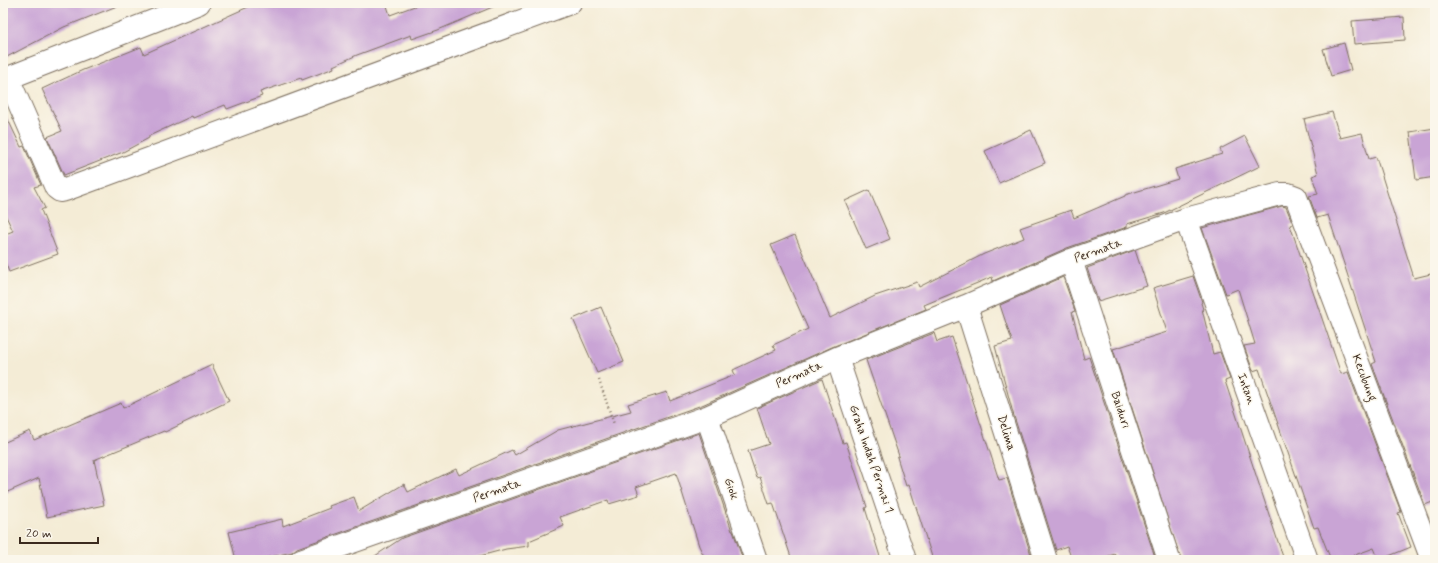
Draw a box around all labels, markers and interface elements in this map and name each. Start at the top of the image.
street label: Permata [1072,235,1125,267]
street label: Kecubung [1347,352,1380,405]
street label: Permata [773,357,826,392]
street label: Intan [1233,371,1259,407]
street label: Baiduri [1107,390,1134,431]
street label: Graha Indah Permai 1 [845,403,897,515]
street label: Delima [993,413,1019,453]
street label: Permata [471,475,524,507]
street label: Giok [720,476,742,502]
scale bar [20,519,98,545]
text: 20 m [26,526,52,542]

